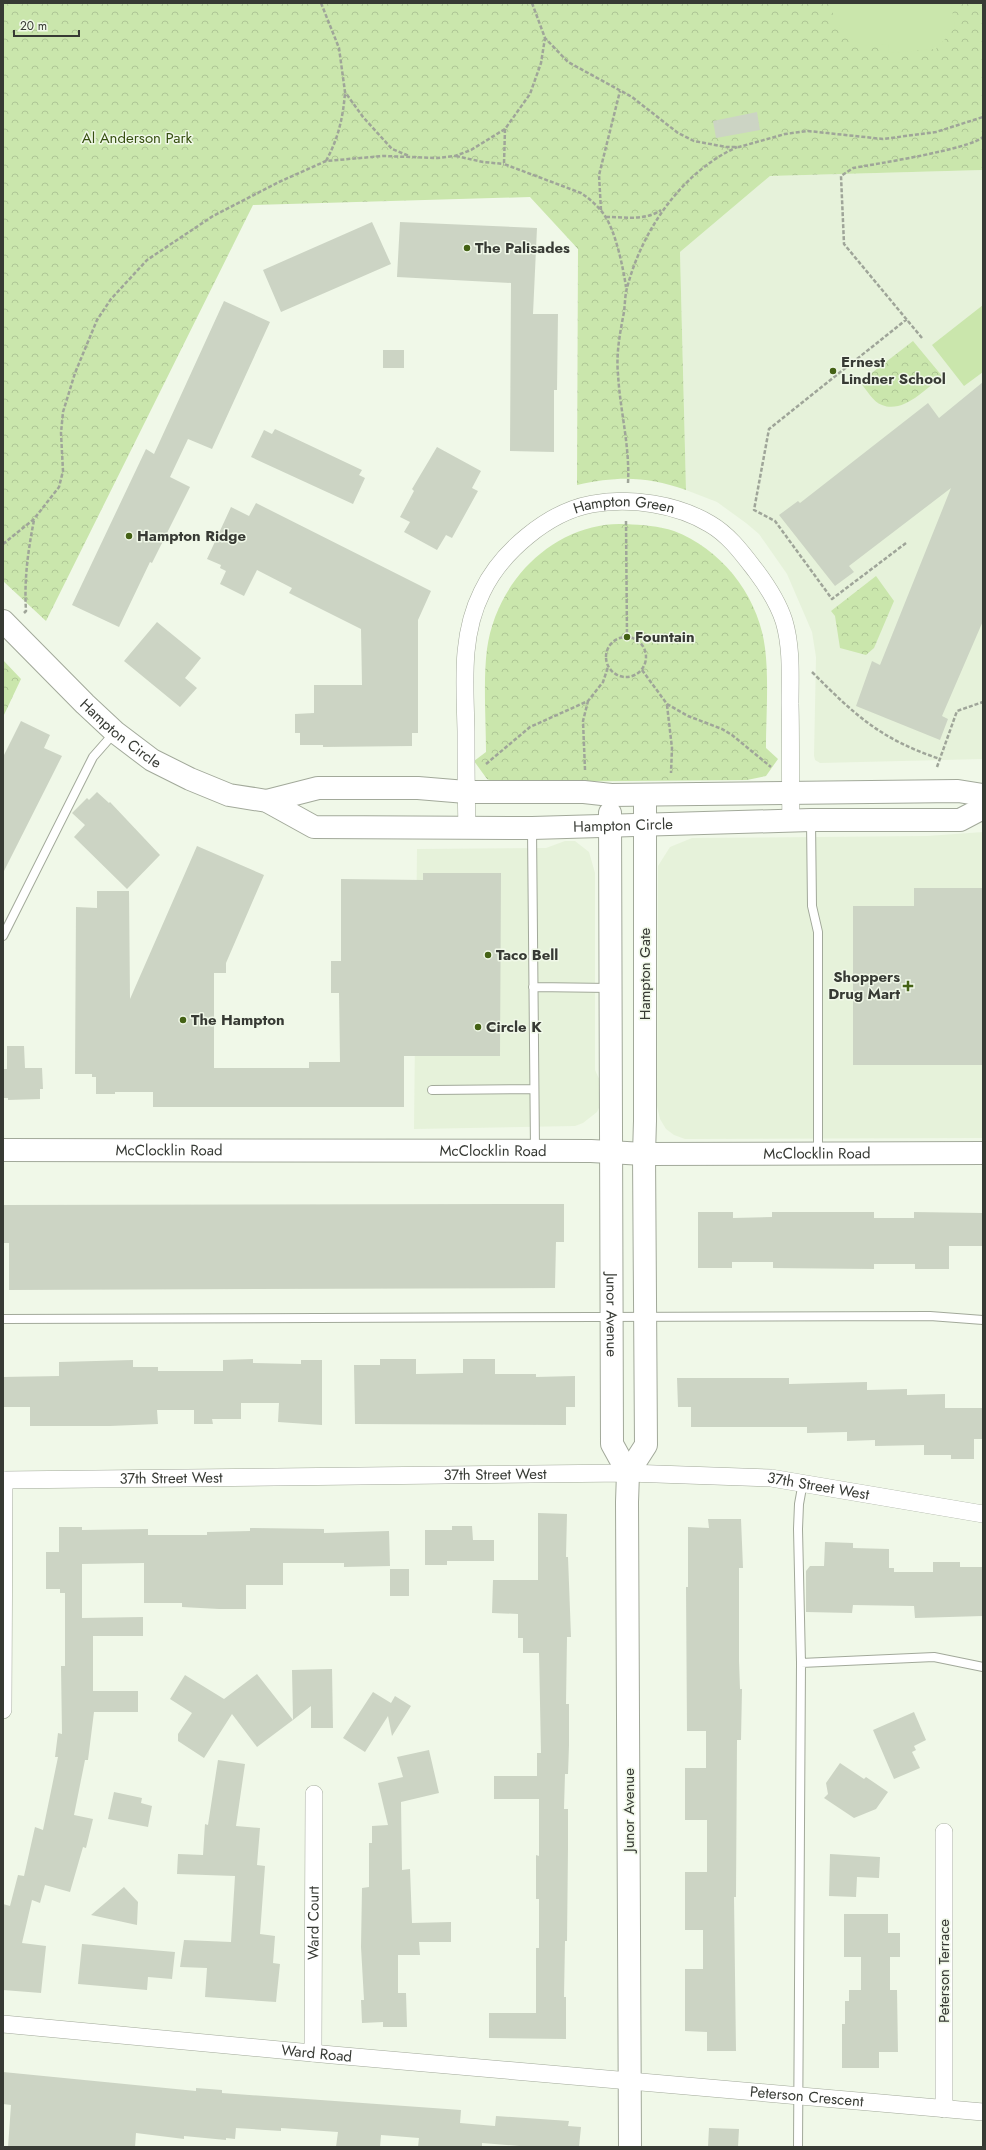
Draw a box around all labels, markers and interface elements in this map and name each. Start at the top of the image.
scale bar [14,12,79,38]
text: 20 m [20,17,47,35]
park label: Al Anderson Park [82,127,193,149]
place label: The Palisades [475,237,570,259]
marker: The Palisades [462,243,472,253]
place label: Ernest Lindner School [841,351,946,390]
marker: Ernest Lindner School [828,366,838,376]
street label: Hampton Green [570,490,677,519]
place label: Hampton Ridge [137,525,246,547]
marker: Hampton Ridge [124,531,134,541]
place label: Fountain [635,626,695,648]
marker: Fountain [622,632,632,642]
street label: Hampton Circle [75,693,165,774]
street label: Hampton Circle [573,813,674,838]
street label: Hampton Gate [634,927,656,1020]
place label: Taco Bell [496,944,558,966]
marker: Taco Bell [483,950,493,960]
place label: Shoppers Drug Mart [828,966,900,1005]
marker: Shoppers Drug Mart [903,981,913,991]
place label: The Hampton [191,1009,285,1031]
marker: The Hampton [178,1015,188,1025]
place label: Circle K [486,1016,542,1038]
marker: Circle K [473,1022,483,1032]
street label: McClocklin Road [115,1139,223,1161]
street label: McClocklin Road [439,1140,547,1162]
street label: McClocklin Road [763,1142,871,1165]
street label: Junor Avenue [600,1271,623,1357]
street label: 37th Street West [443,1463,547,1486]
street label: 37th Street West [119,1467,223,1490]
street label: 37th Street West [765,1467,871,1506]
street label: Junor Avenue [618,1768,640,1854]
street label: Ward Court [302,1886,325,1960]
street label: Peterson Terrace [933,1919,955,2023]
street label: Ward Road [280,2039,353,2068]
street label: Peterson Crescent [749,2081,865,2113]

